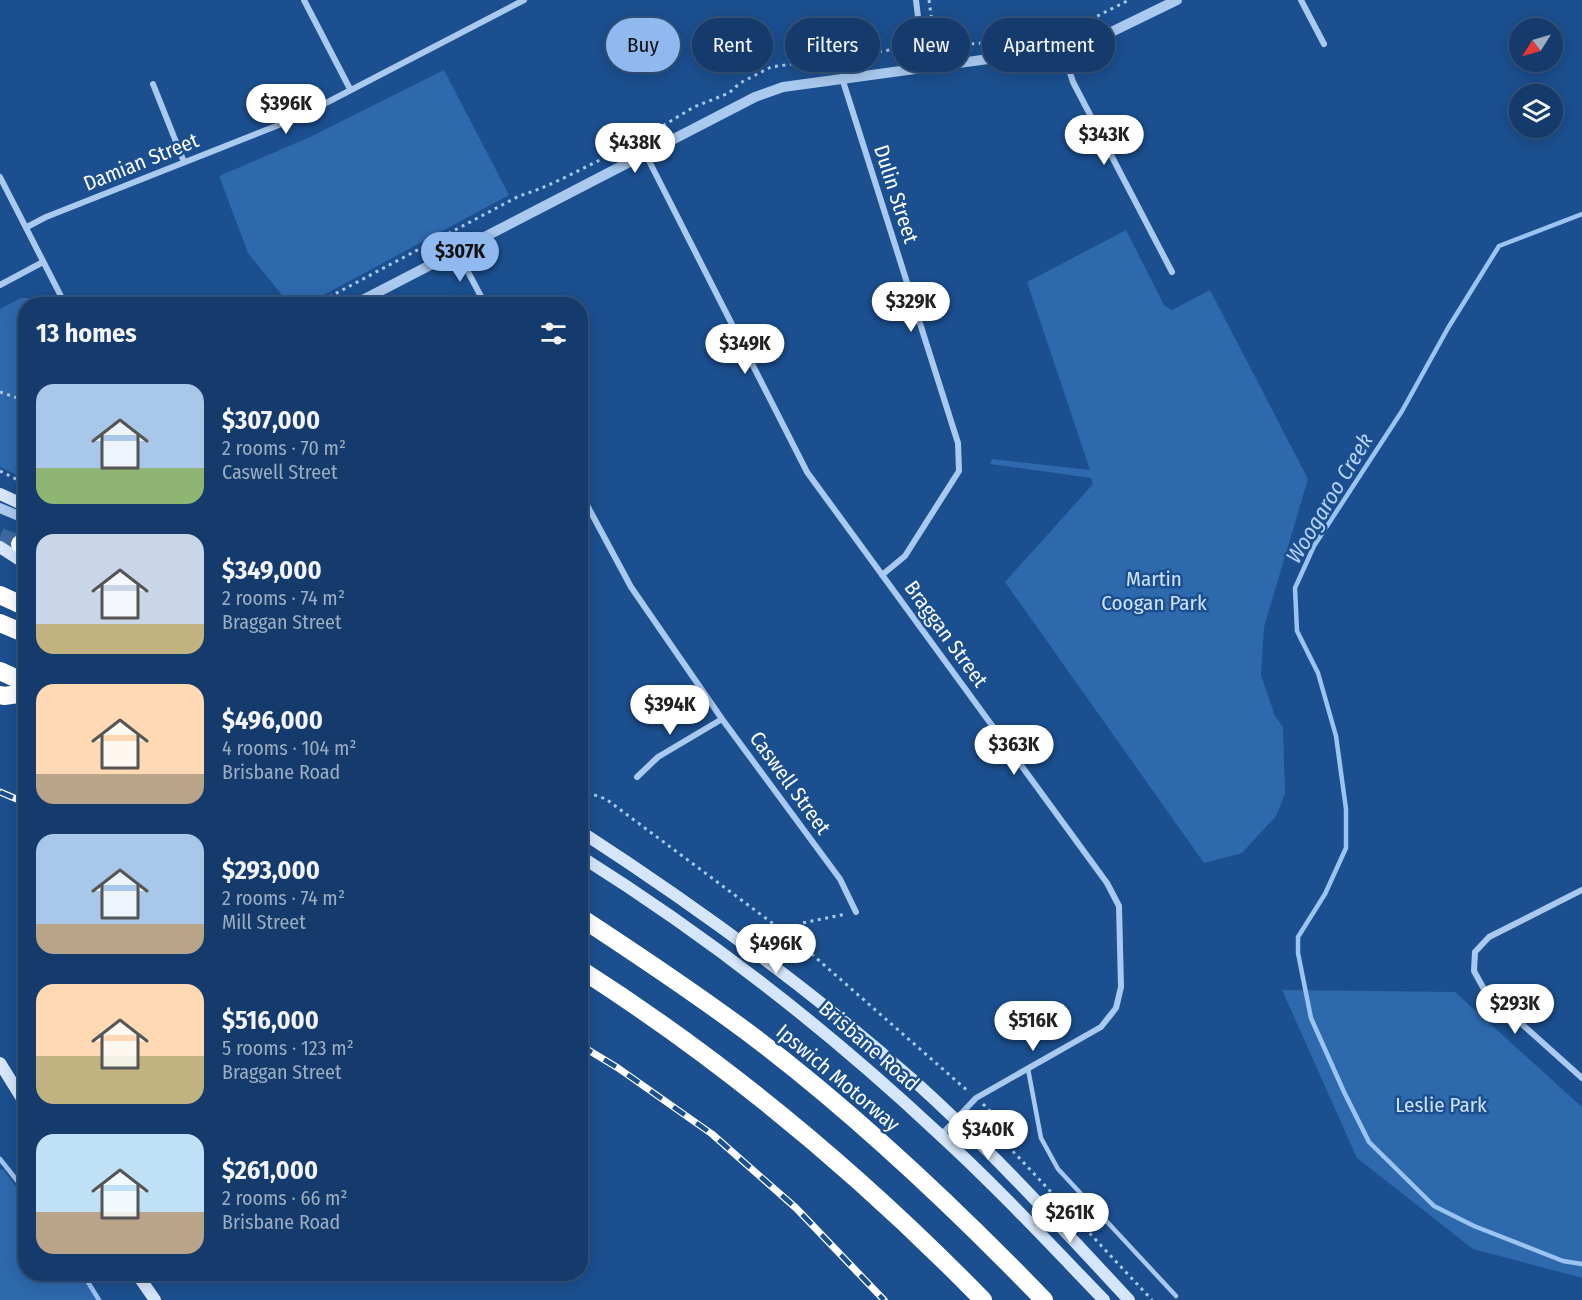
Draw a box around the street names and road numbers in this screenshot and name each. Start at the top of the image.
street label: Damian Street [80,127,202,197]
street label: Dulin Street [868,142,924,246]
street label: Braggan Street [899,576,993,693]
street label: Caswell Street [744,726,836,840]
street label: Brisbane Road [814,995,924,1097]
street label: Ipswich Motorway [771,1019,906,1138]

